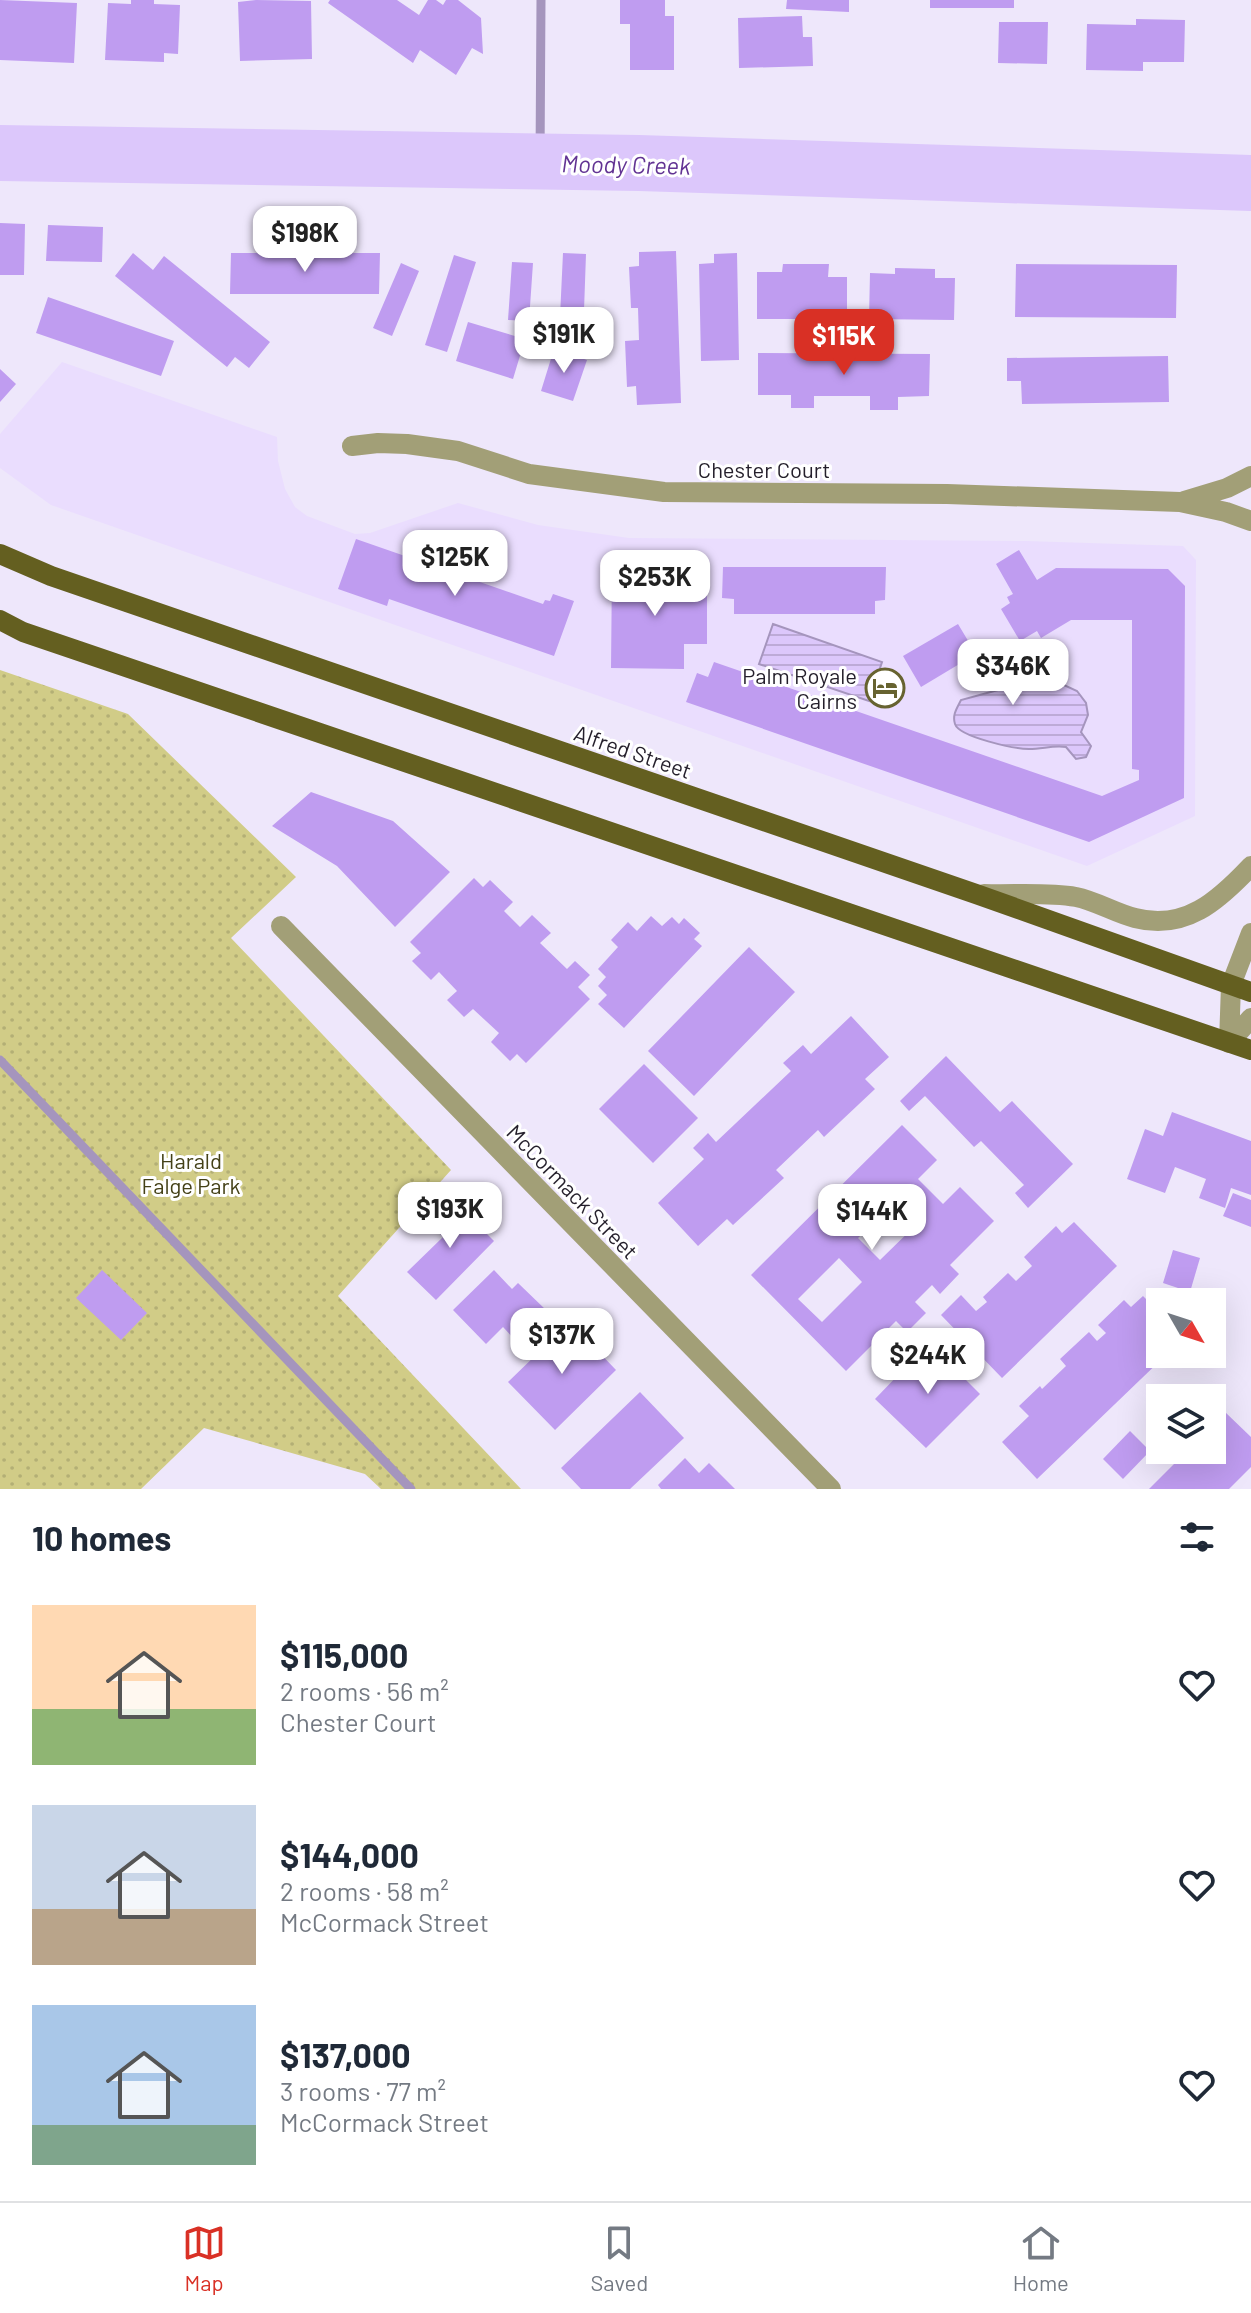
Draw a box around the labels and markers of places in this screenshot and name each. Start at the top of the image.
pin: $198K [249,206,361,274]
pin: $191K [508,307,620,375]
pin: $115K [788,309,900,377]
pin: $125K [399,530,511,598]
pin: $253K [599,550,711,618]
pin: $346K [957,639,1069,707]
place label: Palm Royale Cairns [742,662,857,713]
hotel icon: Palm Royale Cairns [864,667,906,709]
pin: $193K [394,1182,506,1250]
pin: $144K [816,1184,928,1252]
pin: $137K [506,1308,618,1376]
pin: $244K [872,1328,984,1396]

